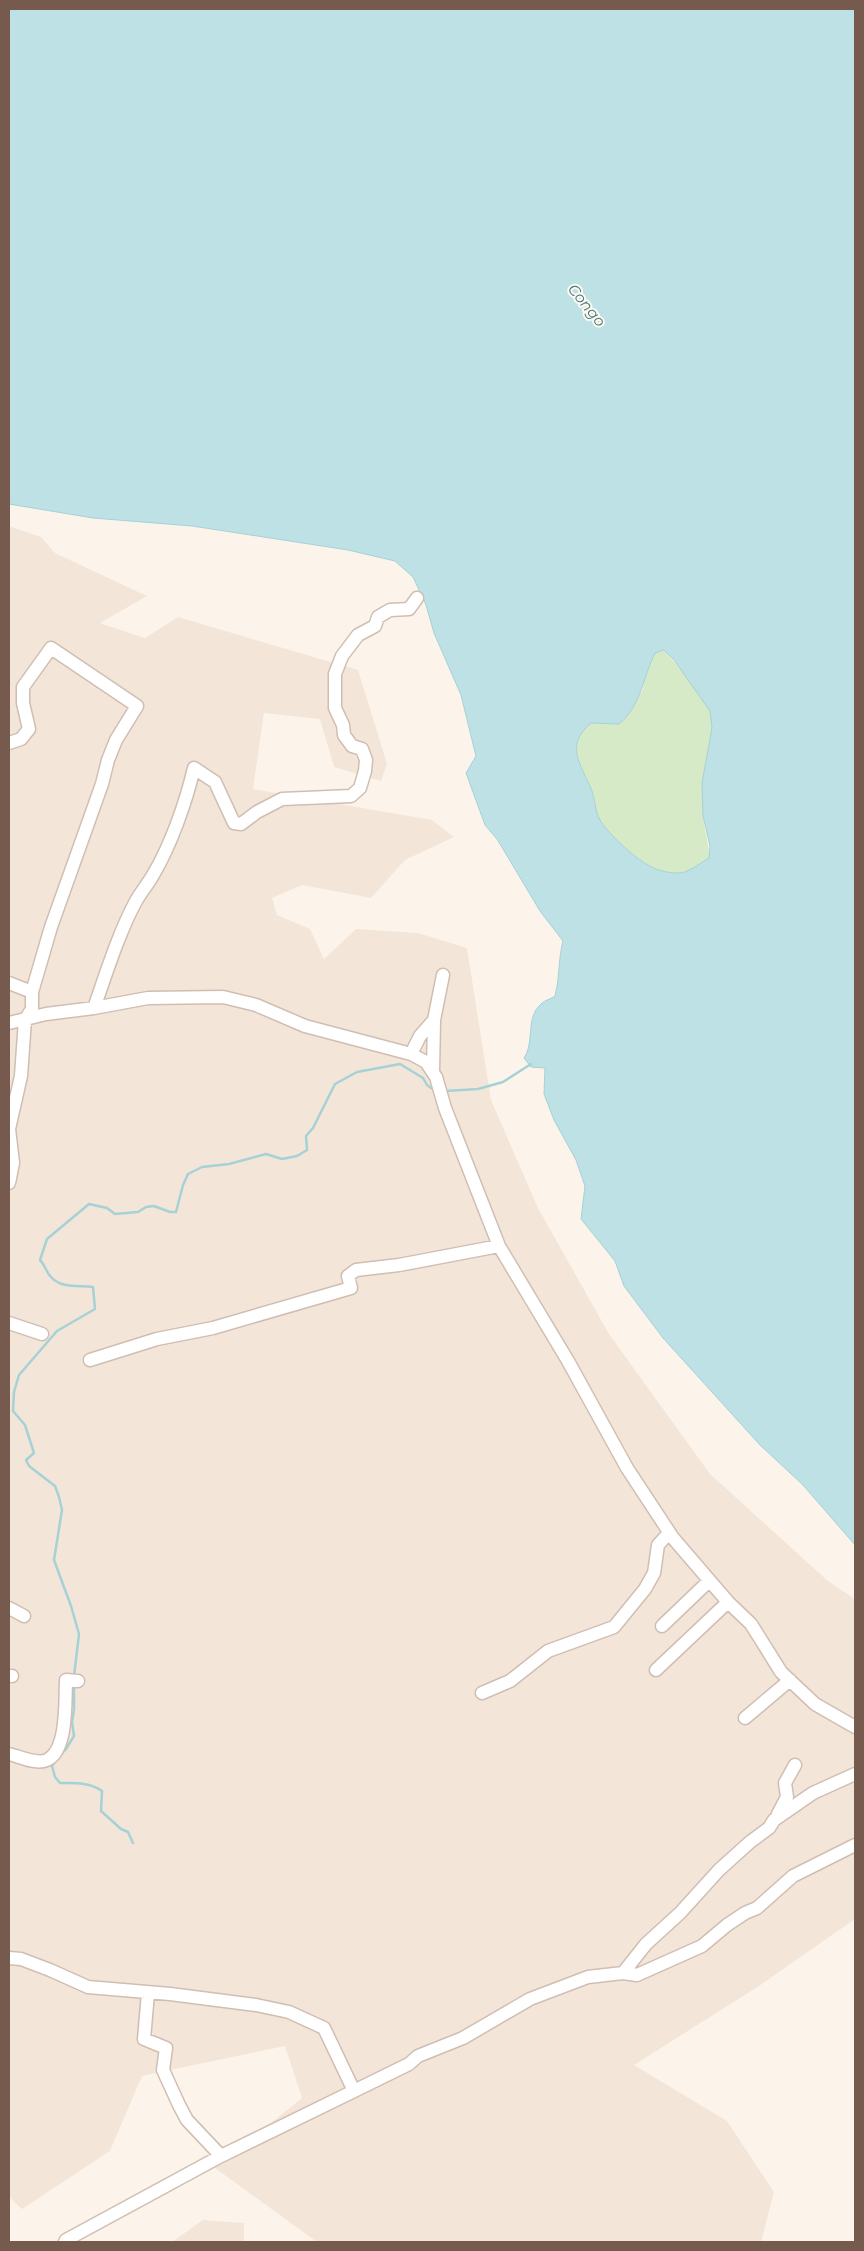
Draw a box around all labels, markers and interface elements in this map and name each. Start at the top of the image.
water label: Congo [564,280,610,330]

